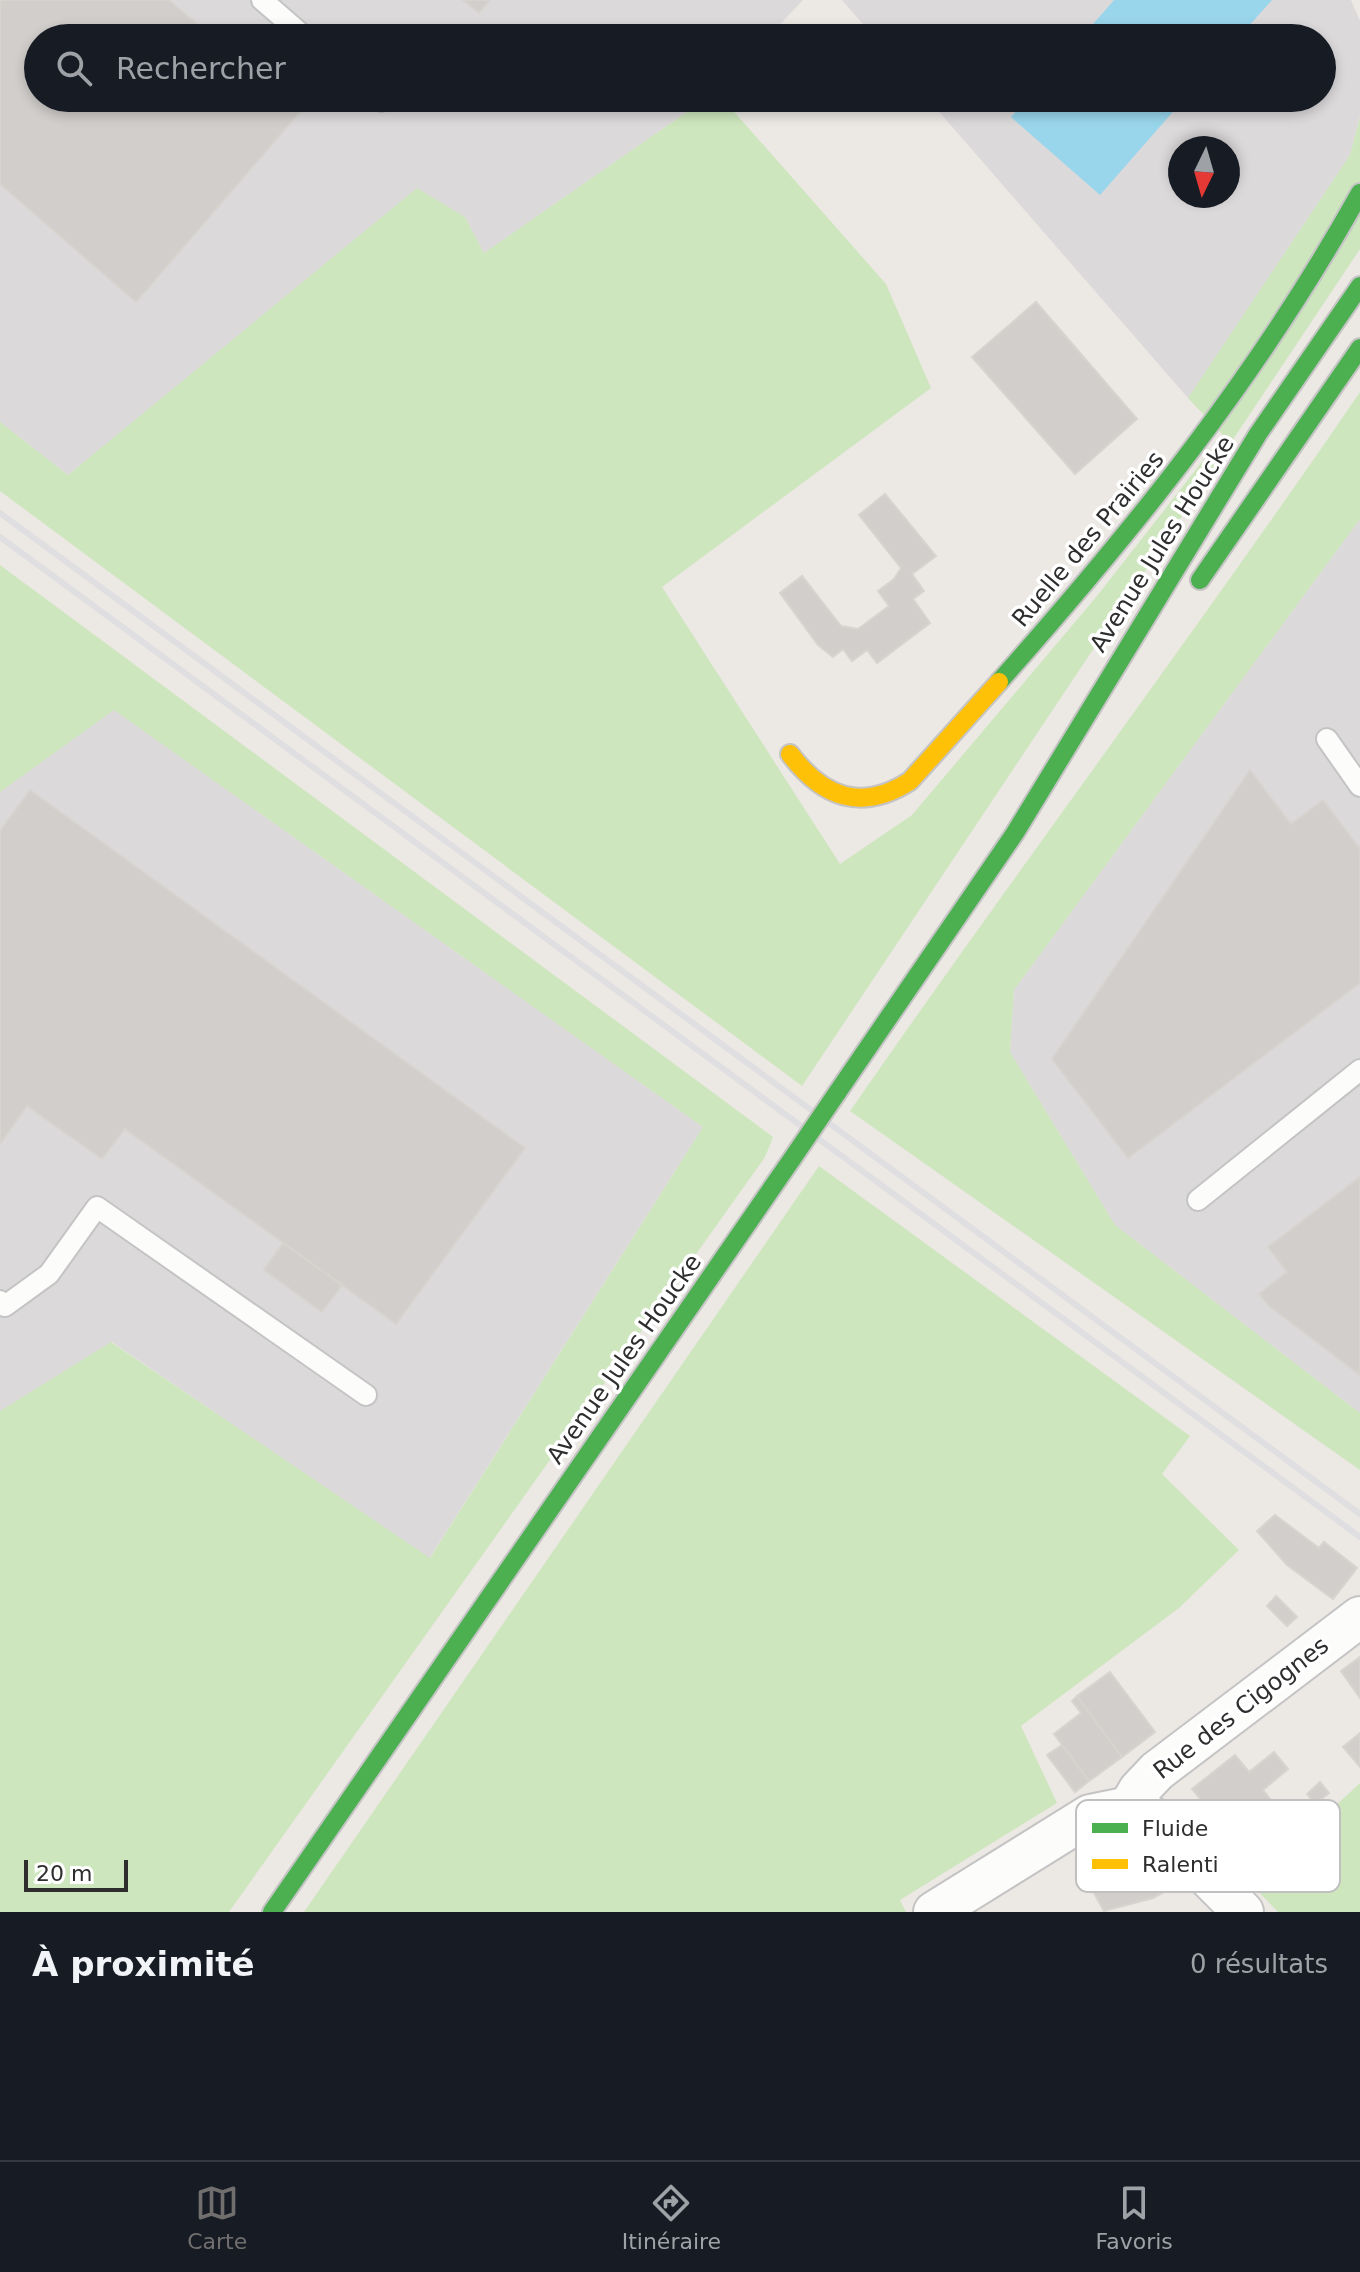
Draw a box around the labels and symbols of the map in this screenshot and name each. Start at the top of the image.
north arrow [1168,136,1240,208]
street label: Avenue Jules Houcke [1084,431,1240,657]
street label: Ruelle des Prairies [1006,446,1170,632]
street label: Avenue Jules Houcke [541,1249,707,1469]
street label: Rue des Cigognes [1148,1631,1334,1785]
legend [1076,1800,1340,1892]
text: Fluide [1142,1816,1208,1841]
text: Ralenti [1142,1852,1219,1877]
scale bar [24,1856,128,1892]

